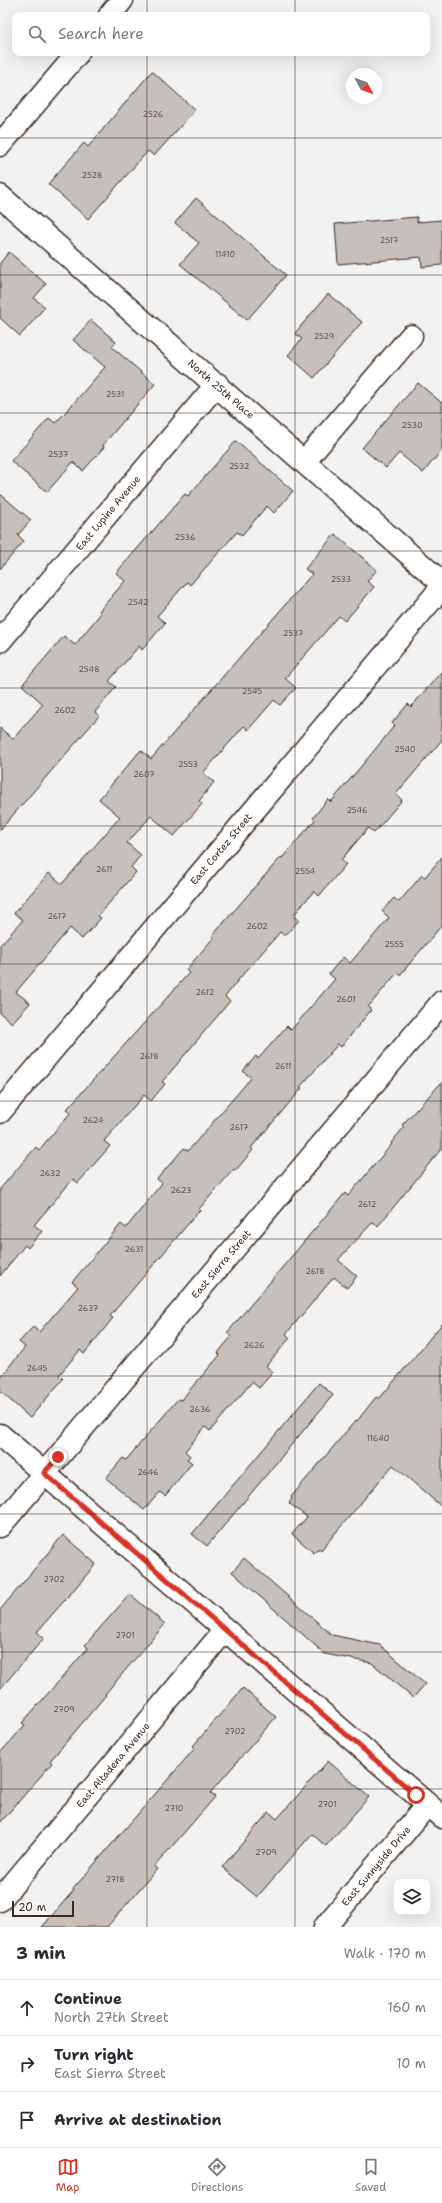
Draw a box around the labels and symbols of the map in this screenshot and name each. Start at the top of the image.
north arrow [346,68,382,104]
house number: 2526 [143,109,164,120]
house number: 2528 [82,170,102,181]
house number: 2517 [380,235,399,246]
house number: 11410 [215,249,235,260]
house number: 2529 [314,331,334,342]
street label: North 25th Place [185,357,257,422]
house number: 2531 [106,389,124,400]
house number: 2530 [401,420,423,431]
house number: 2537 [48,449,69,460]
house number: 2532 [229,461,250,472]
street label: East Lupine Avenue [73,472,143,553]
house number: 2536 [175,532,196,543]
house number: 2533 [331,574,351,585]
house number: 2542 [128,597,149,608]
house number: 2537 [283,628,304,639]
house number: 2548 [78,664,100,675]
house number: 2545 [242,686,262,697]
house number: 2602 [54,705,76,716]
house number: 2540 [394,744,416,755]
house number: 2553 [178,759,198,770]
house number: 2607 [133,769,155,780]
house number: 2546 [346,805,368,816]
street label: East Cortez Street [187,811,255,887]
house number: 2611 [96,864,112,875]
house number: 2554 [295,866,316,877]
house number: 2617 [48,911,67,922]
house number: 2602 [246,921,268,932]
house number: 2555 [384,939,404,950]
house number: 2612 [196,987,215,998]
house number: 2601 [336,994,356,1005]
house number: 2618 [139,1051,159,1062]
house number: 2611 [275,1061,291,1072]
house number: 2624 [82,1115,104,1126]
house number: 2617 [230,1122,249,1133]
house number: 2632 [39,1168,61,1179]
house number: 2623 [170,1185,192,1196]
house number: 2612 [358,1199,377,1210]
street label: East Sierra Street [188,1227,254,1301]
house number: 2631 [125,1244,143,1255]
house number: 2618 [305,1266,325,1277]
house number: 2637 [78,1303,99,1314]
house number: 2626 [243,1340,265,1351]
house number: 2645 [27,1363,48,1374]
house number: 2636 [189,1404,211,1415]
house number: 11640 [367,1433,389,1444]
route end [49,1448,67,1466]
house number: 2646 [137,1467,159,1478]
house number: 2702 [43,1574,65,1585]
house number: 2701 [115,1630,135,1641]
house number: 2709 [53,1704,75,1715]
street label: East Altadena Avenue [73,1719,153,1811]
house number: 2702 [224,1726,246,1737]
route start [407,1786,425,1804]
house number: 2701 [317,1799,337,1810]
house number: 2710 [165,1803,183,1814]
street label: East Sunnyside Drive [339,1823,414,1909]
house number: 2709 [255,1847,277,1858]
house number: 2718 [105,1874,125,1885]
scale bar [12,1899,74,1918]

